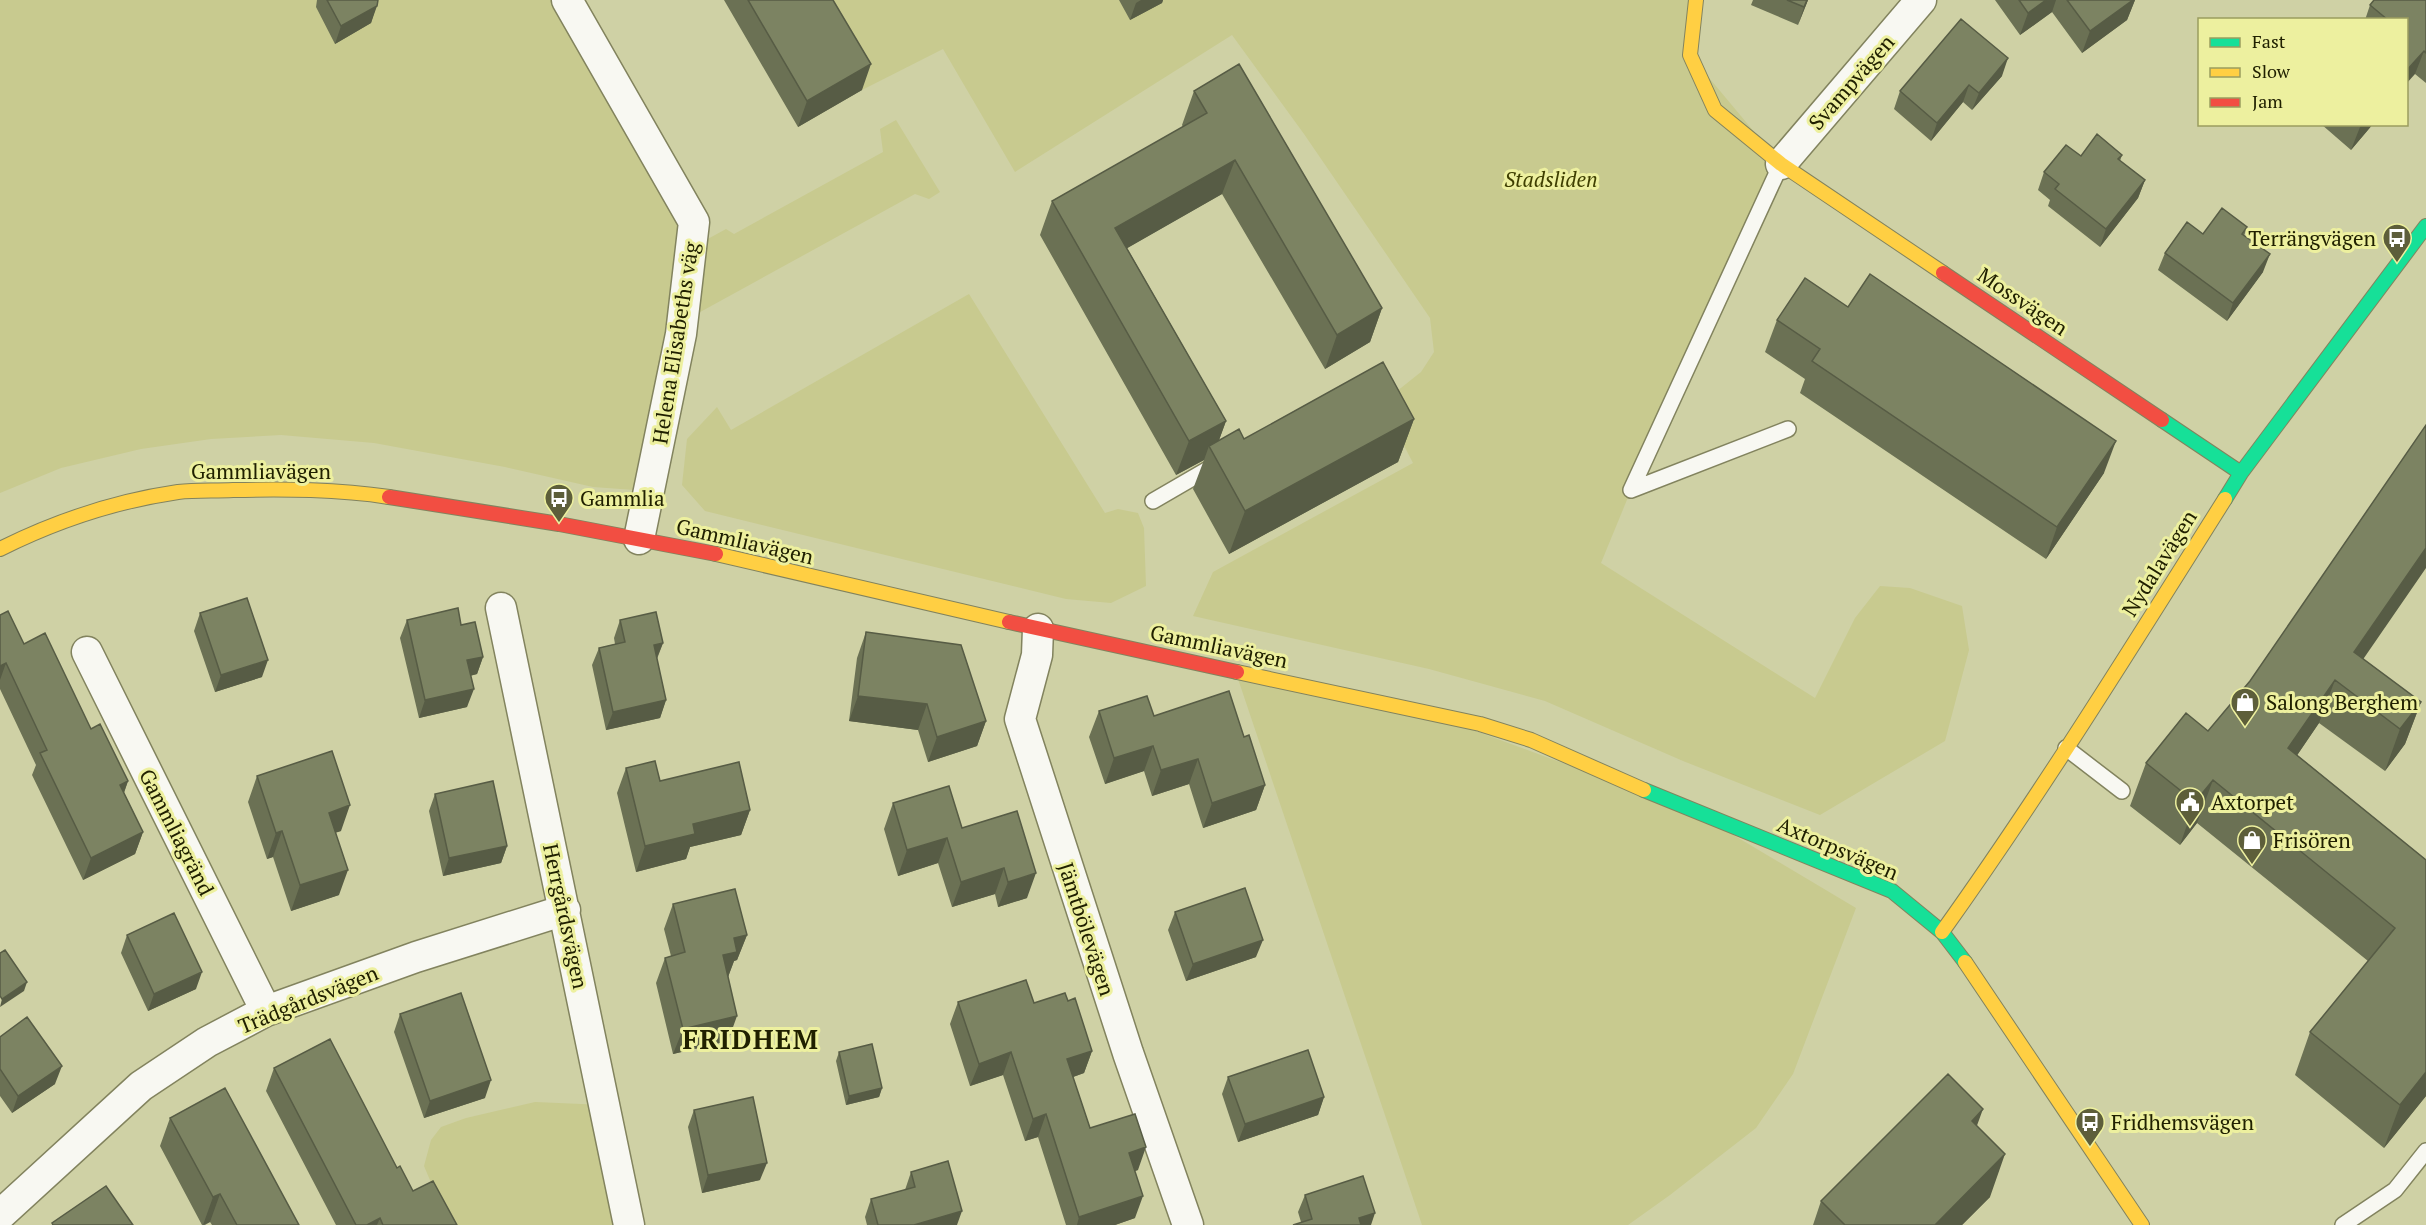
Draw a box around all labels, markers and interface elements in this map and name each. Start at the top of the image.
legend [2198,18,2408,126]
street label: Svampvägen [1802,28,1900,136]
text: Fast [2252,29,2286,53]
text: Slow [2252,59,2291,83]
text: Jam [2252,89,2283,113]
park label: Stadsliden [1504,165,1598,193]
bus stop icon: Terrängvägen [2381,222,2413,264]
place label: Terrängvägen [2248,224,2377,252]
street label: Helena Elisabeths väg [645,239,705,446]
street label: Mossvägen [1972,260,2074,342]
street label: Gammliavägen [191,457,331,485]
bus stop icon: Gammlia [543,482,575,524]
place label: Gammlia [580,484,665,512]
street label: Nydalavägen [2115,504,2203,622]
street label: Gammliavägen [674,512,817,570]
street label: Gammliavägen [1148,618,1291,674]
shop icon: Salong Berghem [2229,686,2261,728]
place label: Salong Berghem [2266,688,2418,716]
street label: Gammliagränd [133,764,221,900]
public building icon: Axtorpet [2174,786,2206,828]
place label: Axtorpet [2211,788,2294,816]
street label: Axtorpsvägen [1773,810,1903,886]
shop icon: Frisören [2236,824,2268,866]
place label: Frisören [2273,826,2351,854]
street label: Herrgårdsvägen [537,841,595,992]
street label: Jämtbölevägen [1052,859,1122,1000]
street label: Trädgårdsvägen [234,958,383,1040]
district label: FRIDHEM [683,1021,819,1057]
bus stop icon: Fridhemsvägen [2074,1106,2106,1148]
place label: Fridhemsvägen [2111,1108,2254,1136]

